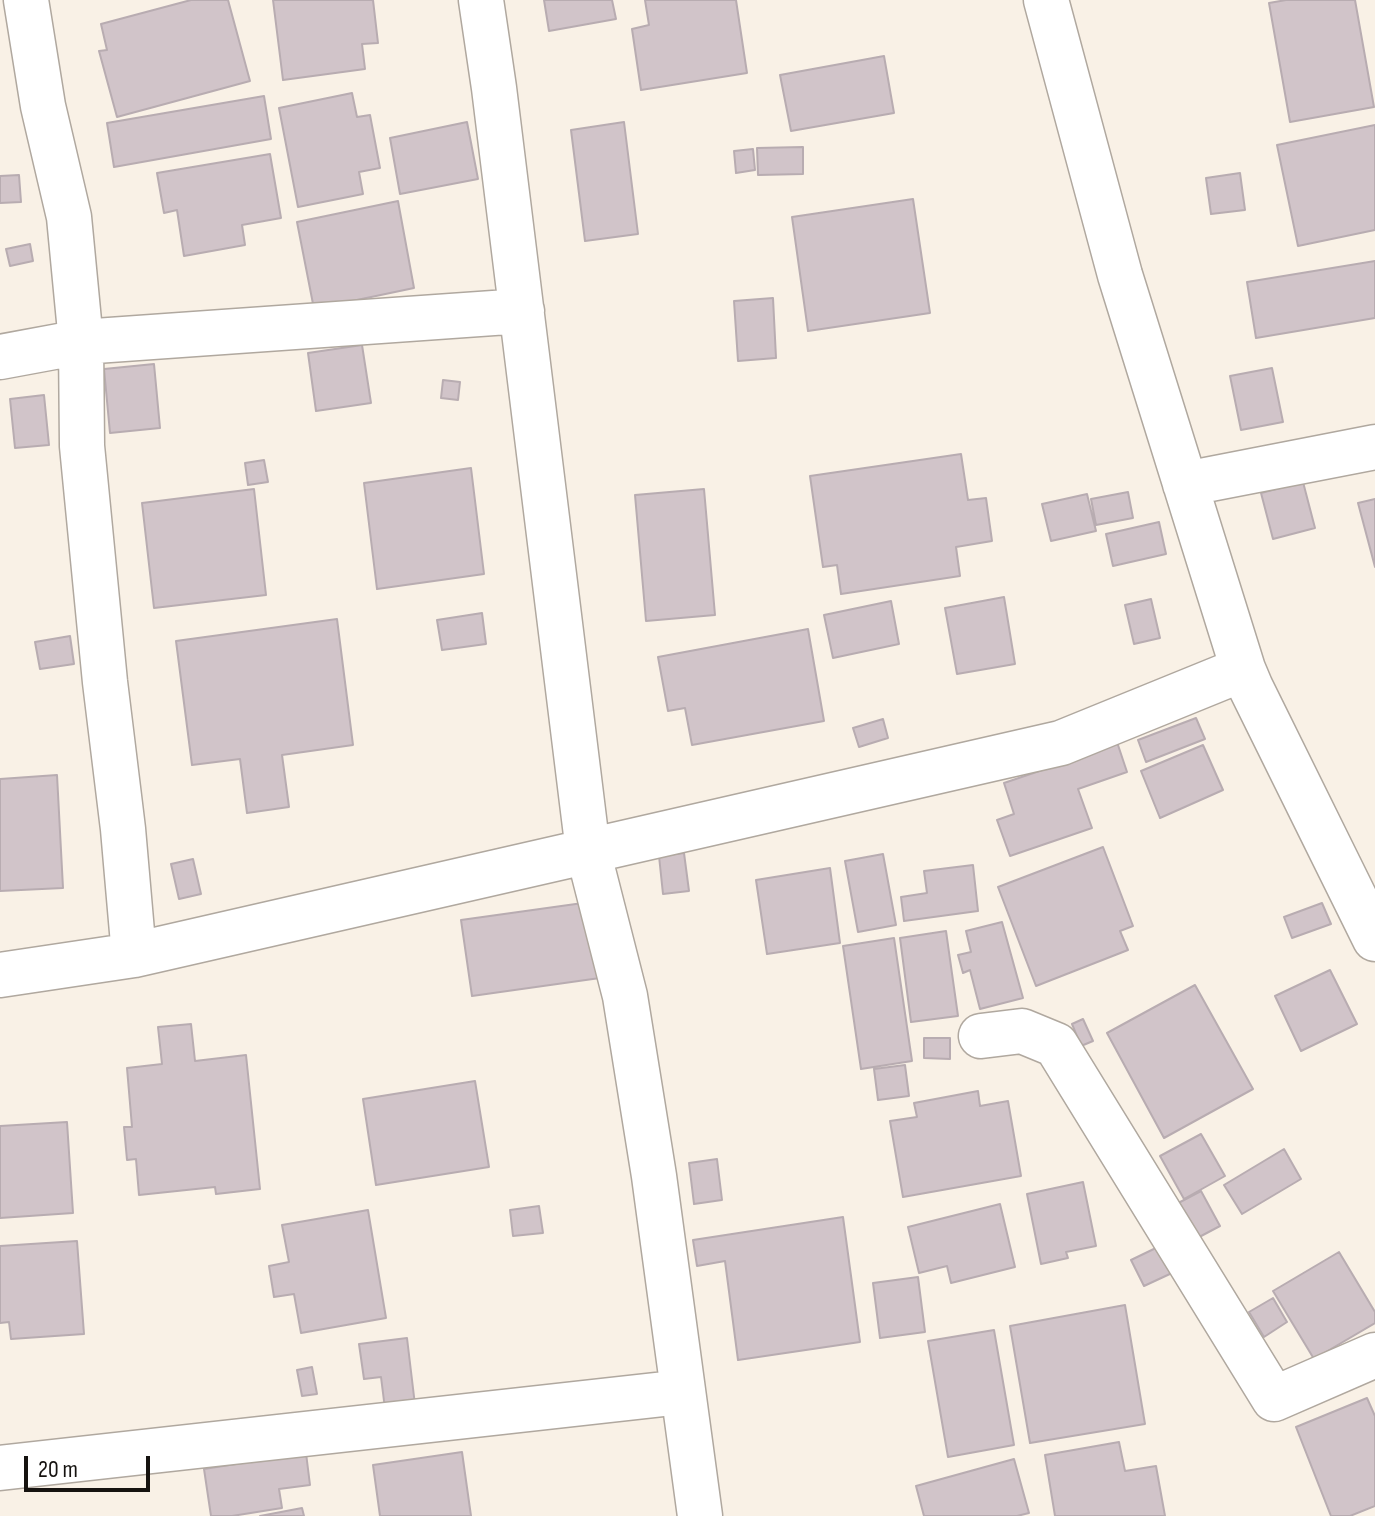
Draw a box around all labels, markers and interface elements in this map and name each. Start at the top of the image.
scale bar [28,1440,154,1490]
text: 20 m [38,1455,78,1484]

